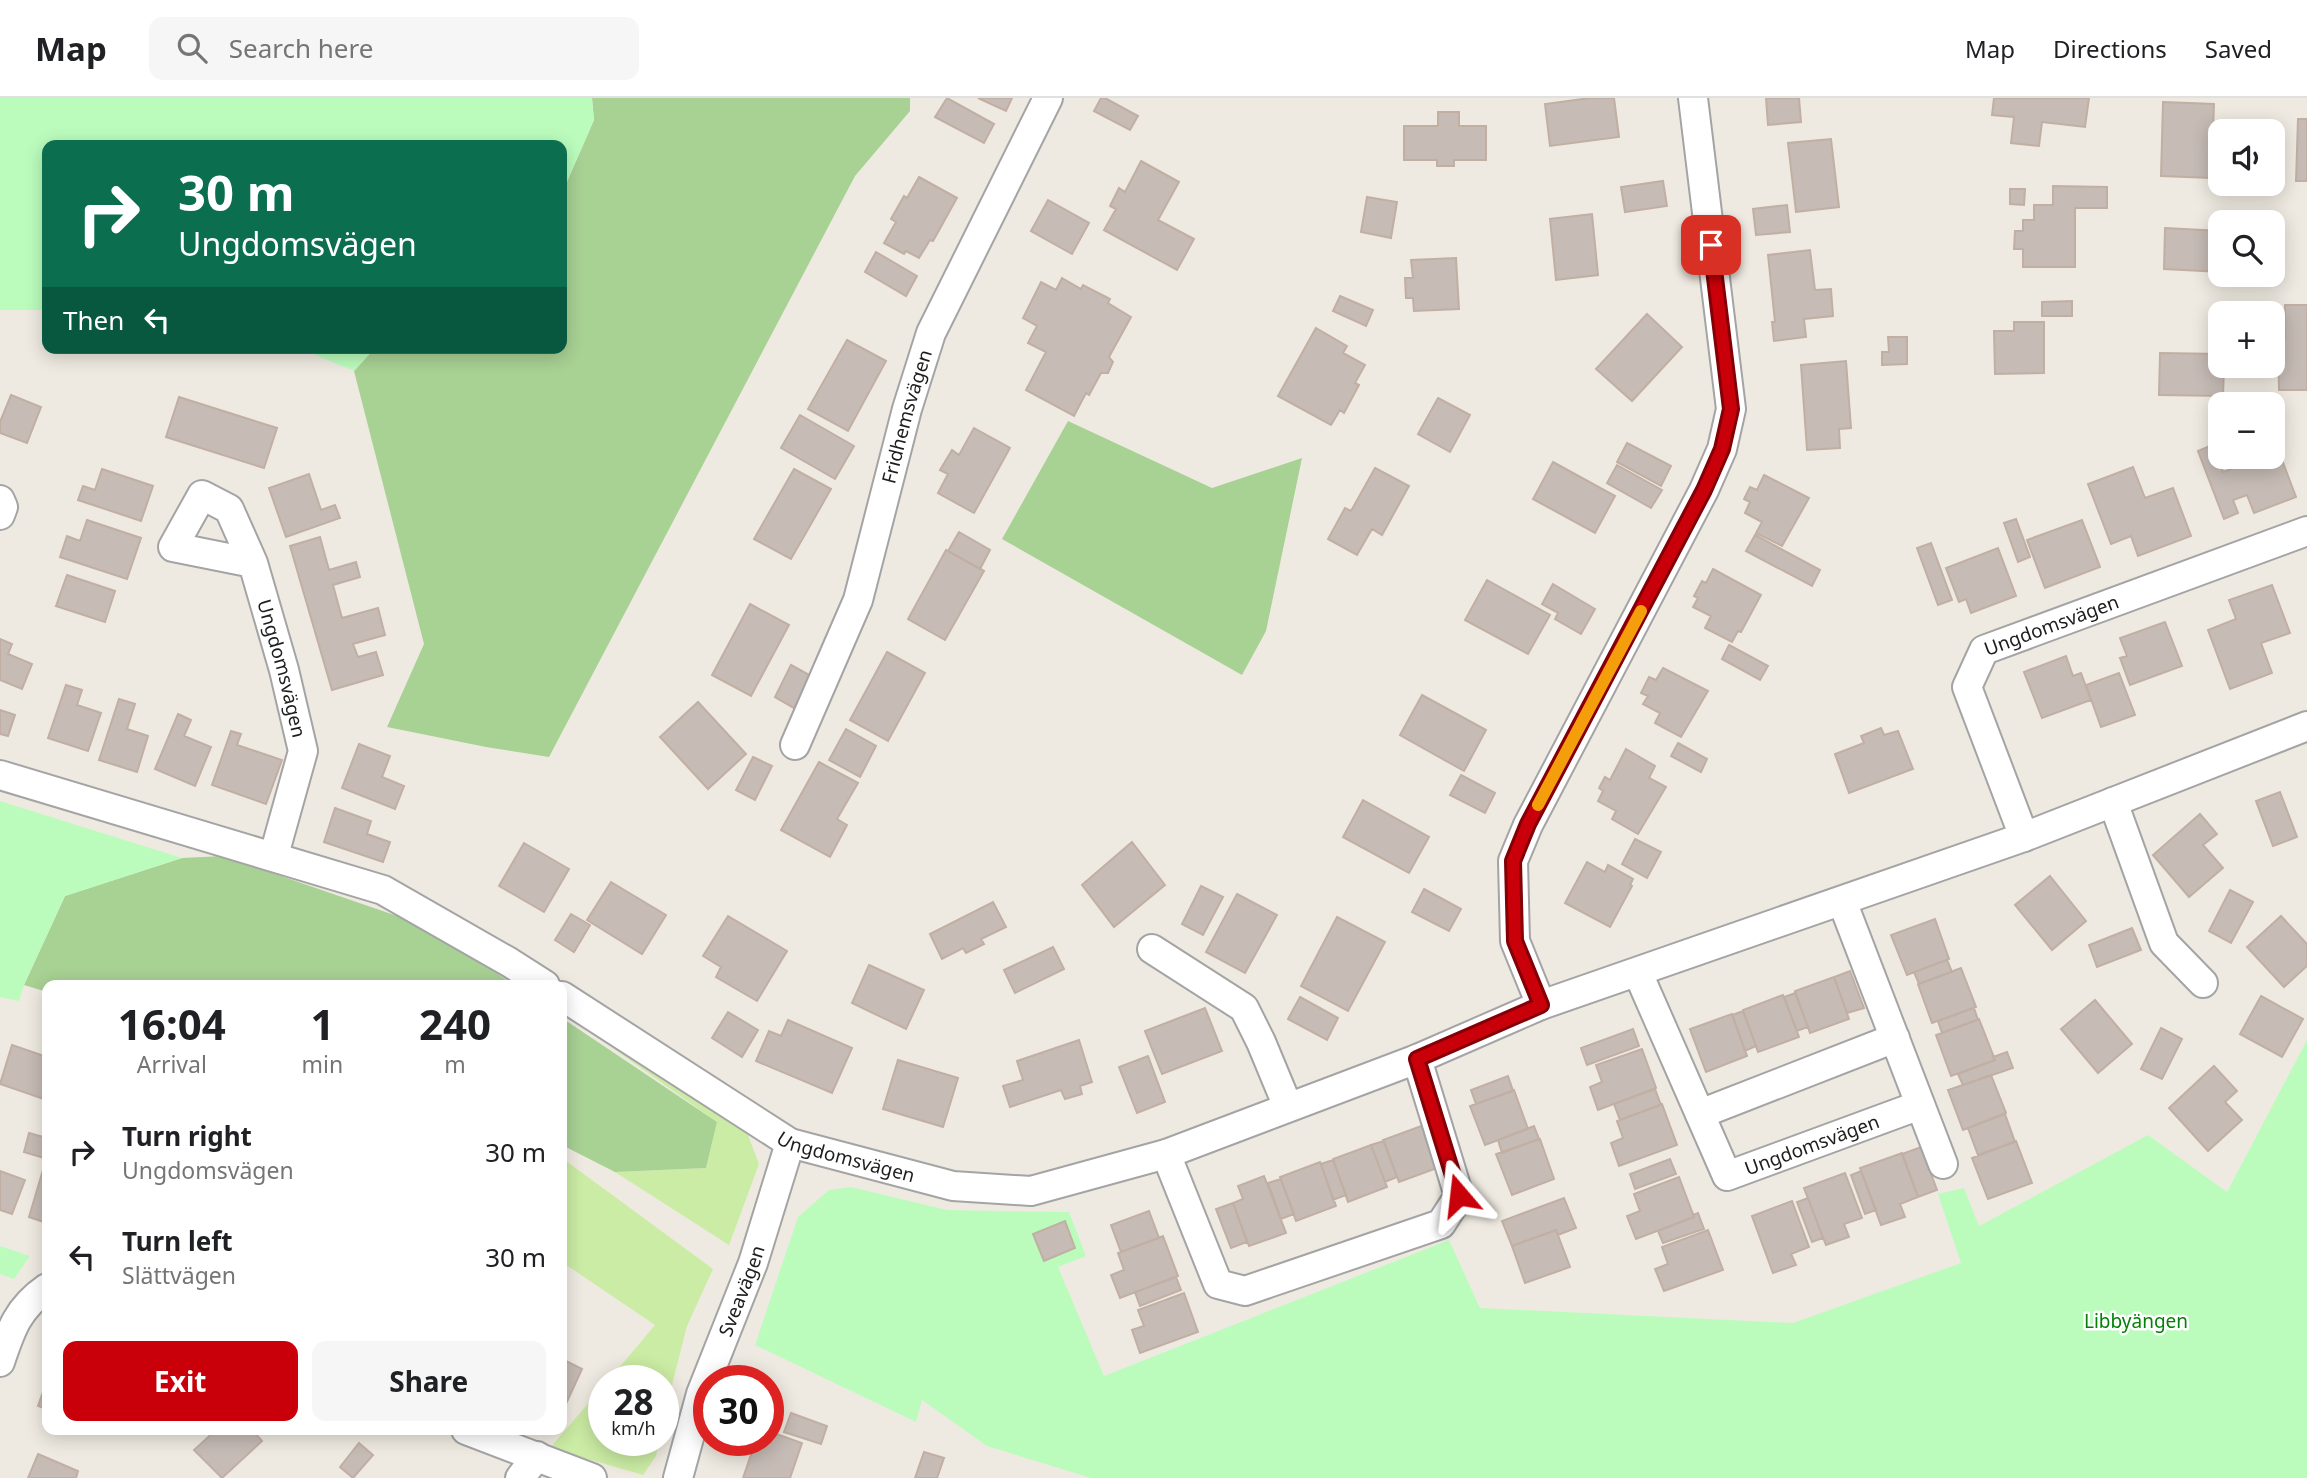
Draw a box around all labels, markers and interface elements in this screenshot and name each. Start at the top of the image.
search box [149,17,639,80]
text: Map [35,26,107,71]
icon: search [173,29,211,67]
text: Search here [229,30,373,66]
text: Map [1965,32,2015,65]
text: Directions [2053,32,2167,65]
text: Saved [2205,32,2272,65]
map controls [2208,119,2285,469]
button: sound [2208,119,2285,196]
text: 30 m [178,159,295,225]
icon: right [63,168,154,259]
button: search [2208,210,2285,287]
pin [1681,215,1741,275]
text: Ungdomsvägen [178,222,417,265]
icon: arrive [1692,226,1730,264]
icon: left [138,301,176,339]
button: + [2208,301,2285,378]
text: Then [63,302,124,338]
street label: Fridhemsvägen [875,346,938,486]
button: − [2208,392,2285,469]
street label: Ungdomsvägen [1980,588,2122,662]
street label: Ungdomsvägen [251,596,312,740]
text: 16:04 [118,995,226,1052]
text: 1 [310,995,334,1052]
text: 240 [419,995,491,1052]
text: Arrival [137,1048,207,1080]
text: min [302,1048,343,1080]
text: m [444,1048,466,1080]
street label: Ungdomsvägen [1741,1108,1883,1181]
text: Turn right [122,1118,252,1154]
street label: Ungdomsvägen [772,1125,918,1188]
icon: right [63,1133,101,1171]
text: 30 m [485,1134,546,1170]
text: Ungdomsvägen [122,1154,294,1186]
position arrow [1422,1158,1496,1232]
text: Turn left [122,1223,233,1259]
icon: left [63,1238,101,1276]
text: 30 m [485,1239,546,1275]
street label: Sveavägen [712,1242,771,1340]
text: Slättvägen [122,1259,236,1291]
park label: Libbyängen [2084,1308,2188,1334]
button: Exit [63,1341,298,1421]
button: Share [312,1341,546,1421]
speed limit sign: 30 [693,1365,784,1456]
text: 28 [613,1378,654,1425]
text: km/h [611,1416,656,1440]

